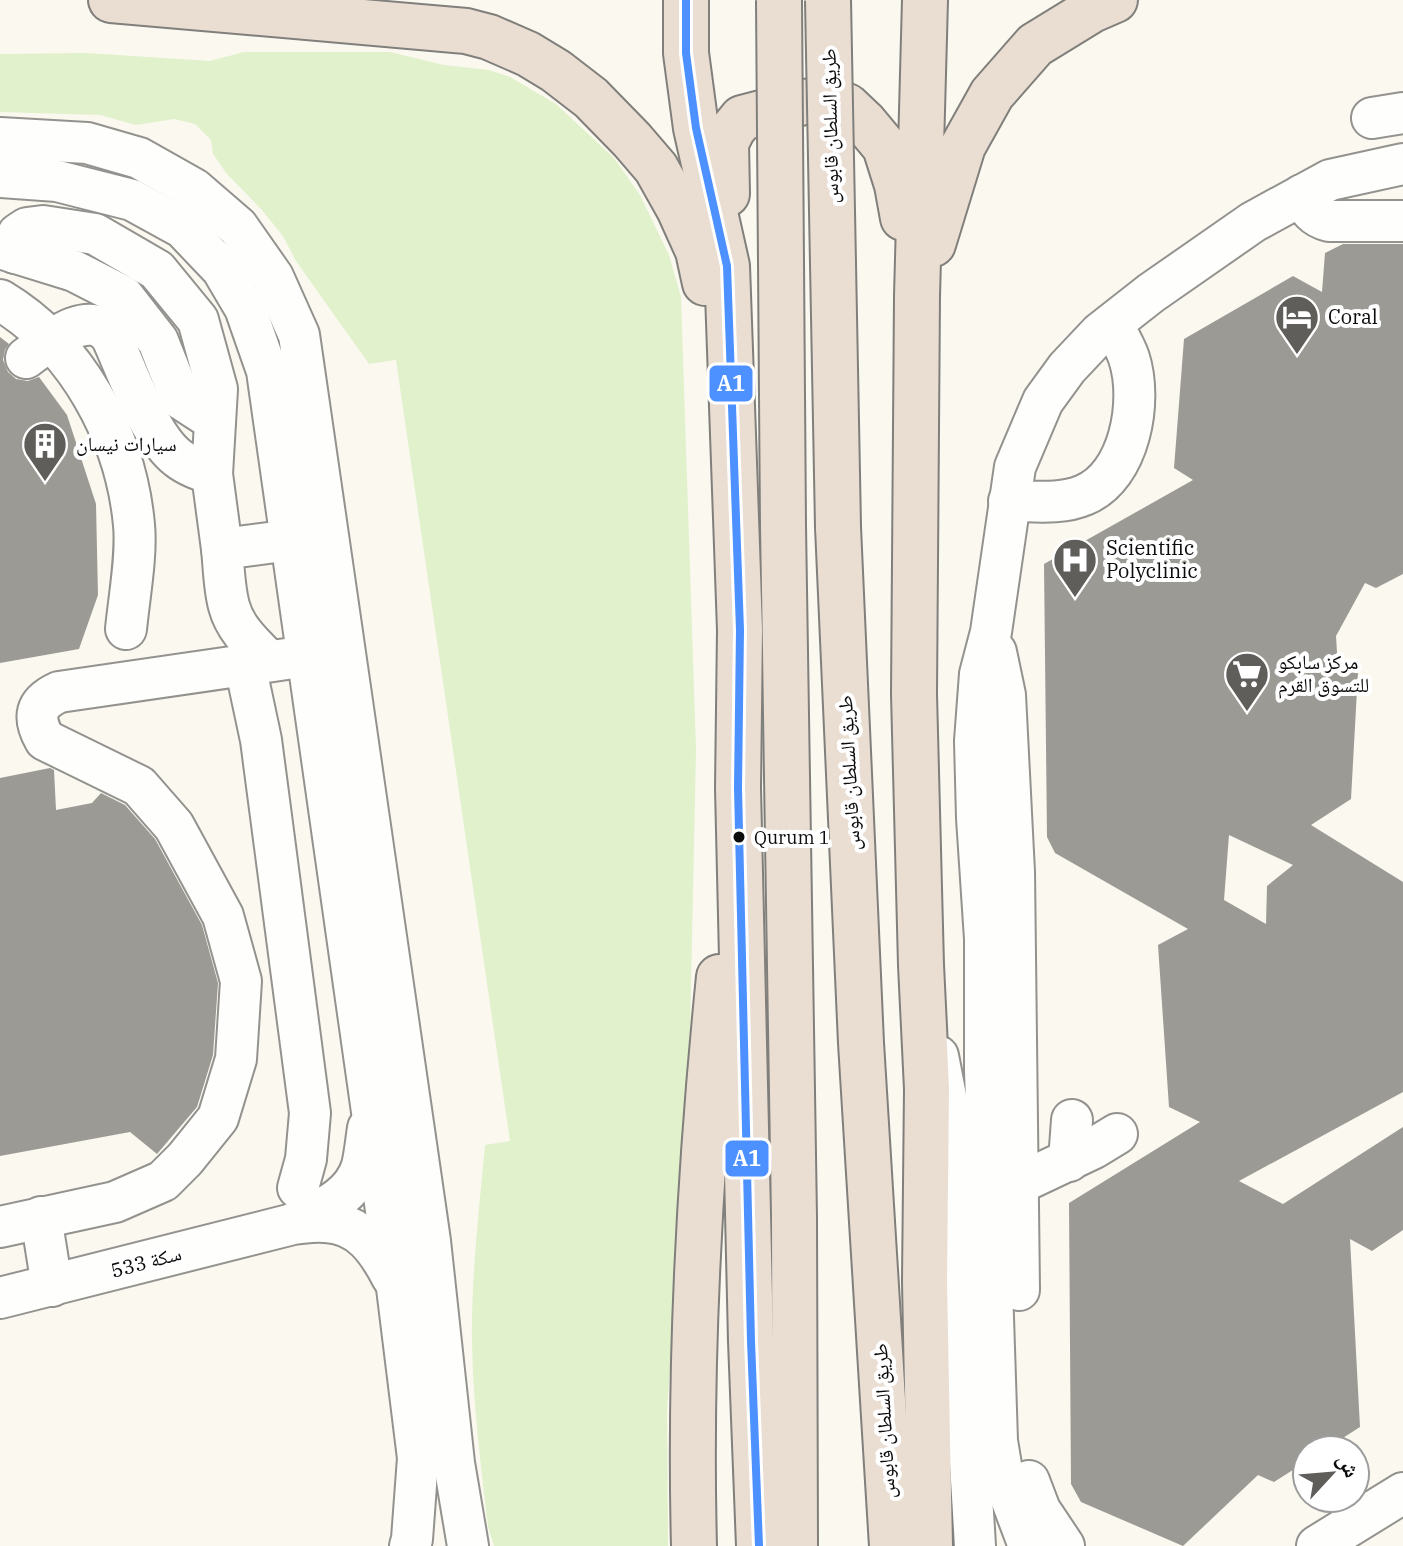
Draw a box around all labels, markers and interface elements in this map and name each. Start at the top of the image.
street label: طريق السلطان قابوس [815,48,844,204]
hotel icon: Coral [1273,293,1321,356]
place label: Coral [1328,303,1378,330]
line badge: A1 [708,364,754,403]
text: A1 [717,368,745,397]
building icon: سيارات نيسان [21,420,69,483]
place label: سيارات نيسان [76,430,177,457]
place label: Scientific Polyclinic [1106,534,1198,584]
hospital icon: Scientific Polyclinic [1051,536,1099,599]
place label: مركز سابكو للتسوق القرم [1278,648,1369,699]
supermarket icon: مركز سابكو للتسوق القرم [1223,650,1271,713]
street label: طريق السلطان قابوس [831,695,866,851]
place label: Qurum 1 [754,826,830,849]
marker: Qurum 1 [731,829,747,845]
line badge: A1 [724,1139,770,1178]
text: A1 [733,1143,761,1172]
street label: سكة 533 [108,1239,184,1284]
street label: طريق السلطان قابوس [866,1343,901,1499]
north arrow [1291,1434,1371,1514]
text: ش [1331,1448,1368,1482]

